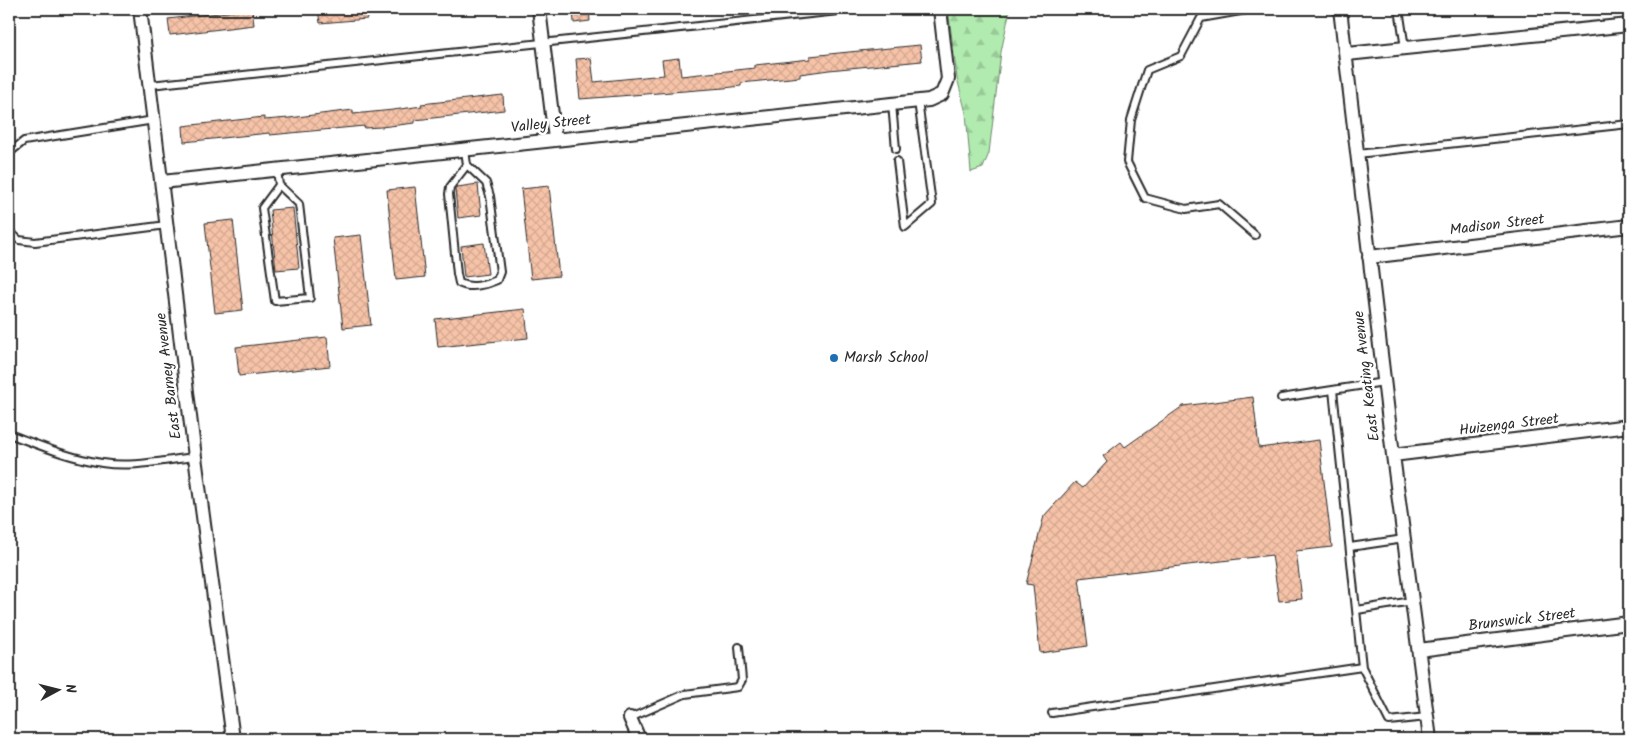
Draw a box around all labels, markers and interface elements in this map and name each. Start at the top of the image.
street label: Valley Street [510,108,592,140]
street label: Madison Street [1448,207,1546,243]
street label: East Keating Avenue [1347,309,1387,443]
street label: East Barney Avenue [149,311,189,441]
place label: Marsh School [844,346,929,370]
marker: Marsh School [828,352,840,364]
street label: Huizenga Street [1458,407,1560,443]
street label: Brunswick Street [1467,602,1577,638]
north arrow [32,666,82,716]
text: N [58,683,81,694]

